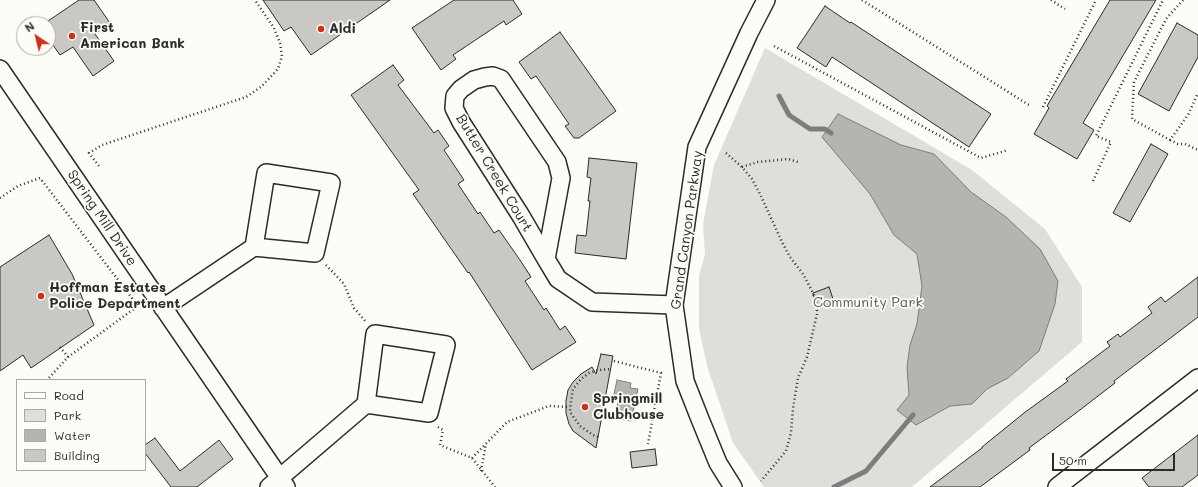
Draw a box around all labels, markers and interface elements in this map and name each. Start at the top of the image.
north arrow [16,16,56,56]
text: N [22,18,37,35]
place label: First American Bank [80,20,185,52]
place label: Aldi [329,21,356,37]
marker: Aldi [316,24,326,34]
marker: First American Bank [67,31,77,41]
street label: Butter Creek Court [452,111,536,235]
street label: Grand Canyon Parkway [668,150,706,310]
street label: Spring Mill Drive [64,167,140,269]
place label: Hoffman Estates Police Department [49,280,180,312]
marker: Hoffman Estates Police Department [36,291,46,301]
park label: Community Park [813,295,923,311]
legend [16,379,146,471]
text: Road [54,387,84,403]
place label: Springmill Clubhouse [593,391,664,424]
marker: Springmill Clubhouse [580,402,590,412]
text: Park [54,407,81,423]
text: Water [54,427,91,443]
scale bar [1054,445,1177,471]
text: Building [54,447,100,463]
text: 50 m [1059,452,1087,468]

